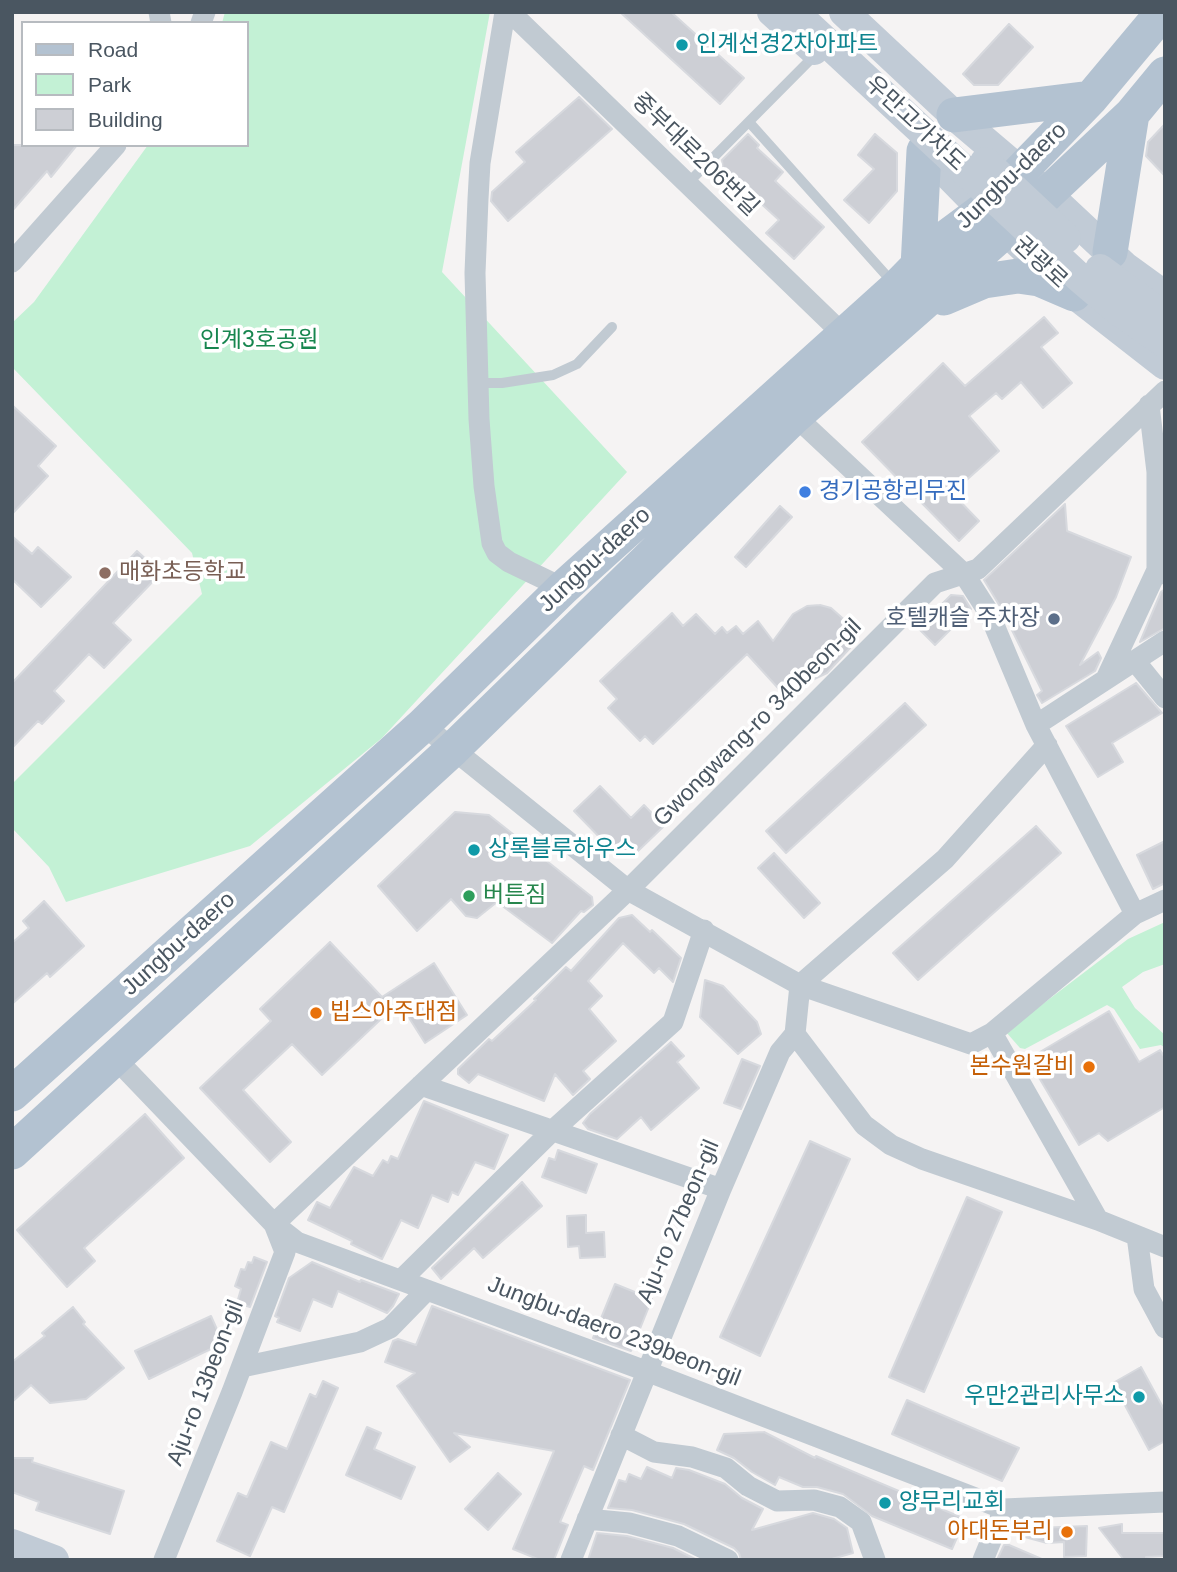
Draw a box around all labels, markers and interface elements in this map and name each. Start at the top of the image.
legend [21,21,248,147]
place label: 인계선경2차아파트 [696,31,878,59]
marker: 인계선경2차아파트 [674,37,690,53]
text: Road [88,38,138,61]
street label: 우만고가차도 [859,71,971,177]
text: Park [88,73,131,96]
street label: 중부대로206번길 [626,88,764,222]
text: Building [88,108,163,131]
street label: Jungbu-daero [951,117,1073,235]
street label: 권광로 [1007,231,1073,295]
park label: 인계3호공원 [200,327,318,355]
place label: 경기공항리무진 [819,478,967,506]
marker: 경기공항리무진 [797,484,813,500]
street label: Jungbu-daero [534,502,656,618]
place label: 매화초등학교 [119,559,246,587]
marker: 매화초등학교 [97,565,113,581]
place label: 호텔캐슬 주차장 [885,605,1040,633]
marker: 호텔캐슬 주차장 [1046,611,1062,627]
street label: Gwongwang-ro 340beon-gil [648,613,868,833]
place label: 상록블루하우스 [488,836,636,864]
marker: 상록블루하우스 [466,842,482,858]
place label: 버튼짐 [483,882,546,910]
street label: Jungbu-daero [117,886,241,1002]
marker: 버튼짐 [461,888,477,904]
place label: 빕스아주대점 [330,999,457,1027]
marker: 빕스아주대점 [308,1005,324,1021]
place label: 본수원갈비 [969,1053,1075,1081]
marker: 본수원갈비 [1081,1059,1097,1075]
street label: Aju-ro 27beon-gil [632,1136,726,1308]
street label: Jungbu-daero 239beon-gil [484,1271,744,1393]
street label: Aju-ro 13beon-gil [162,1296,250,1470]
place label: 우만2관리사무소 [964,1383,1125,1411]
marker: 우만2관리사무소 [1131,1389,1147,1405]
place label: 양무리교회 [899,1489,1005,1517]
marker: 양무리교회 [877,1495,893,1511]
place label: 아대돈부리 [947,1518,1053,1546]
marker: 아대돈부리 [1059,1524,1075,1540]

